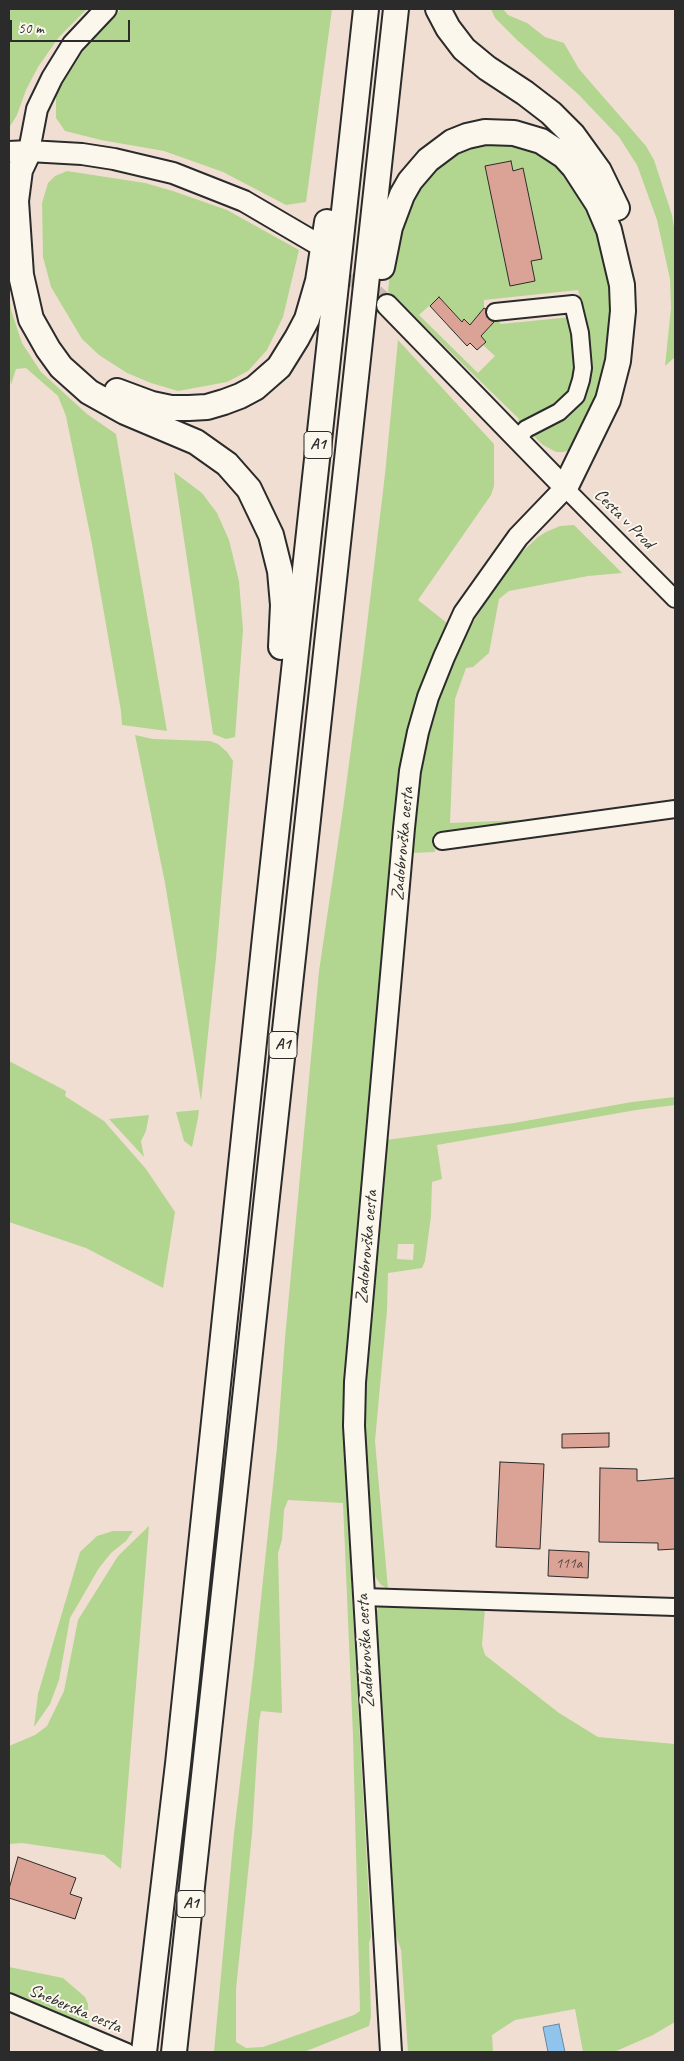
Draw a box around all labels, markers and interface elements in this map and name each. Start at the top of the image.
scale bar [12,10,132,42]
text: 50 m [18,19,44,38]
road number: A1 [304,432,332,458]
street label: Cesta v Prod [589,484,659,554]
street label: Zadobrovška cesta [387,787,419,901]
road number: A1 [269,1032,297,1058]
street label: Zadobrovška cesta [351,1190,383,1304]
house number: 111a [556,1555,582,1573]
street label: Zadobrovška cesta [352,1594,380,1708]
road number: A1 [177,1890,205,1918]
street label: Sneberska cesta [25,1980,125,2038]

